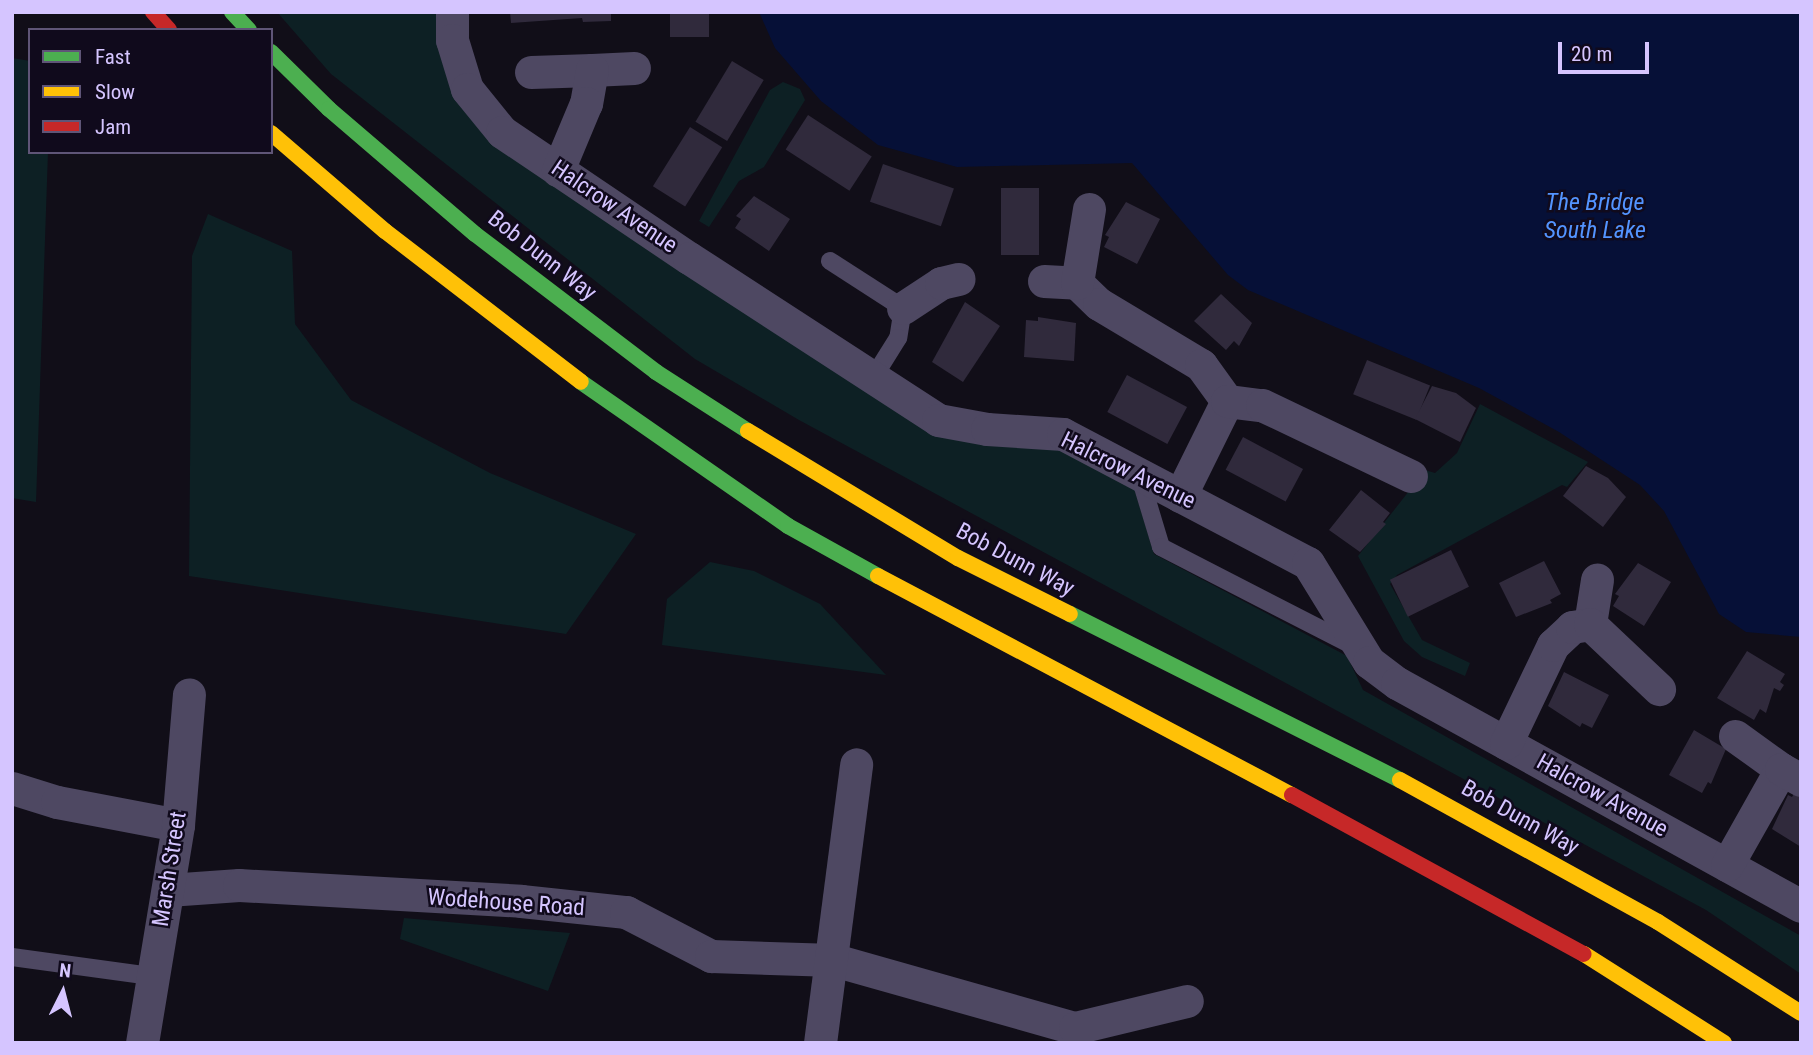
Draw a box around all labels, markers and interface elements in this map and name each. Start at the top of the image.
legend [28,28,273,154]
scale bar [1561,28,1652,72]
text: 20 m [1571,42,1612,66]
text: Fast [95,45,131,69]
text: Slow [95,80,135,104]
text: Jam [95,115,131,139]
street label: Halcrow Avenue [546,155,682,259]
water label: The Bridge South Lake [1544,189,1646,245]
street label: Bob Dunn Way [482,205,602,307]
street label: Halcrow Avenue [1056,427,1200,515]
street label: Bob Dunn Way [951,517,1079,603]
street label: Halcrow Avenue [1531,749,1673,843]
street label: Bob Dunn Way [1456,774,1584,862]
street label: Marsh Street [147,809,193,929]
street label: Wodehouse Road [427,884,585,922]
north arrow [28,957,98,1027]
text: N [58,959,72,983]

